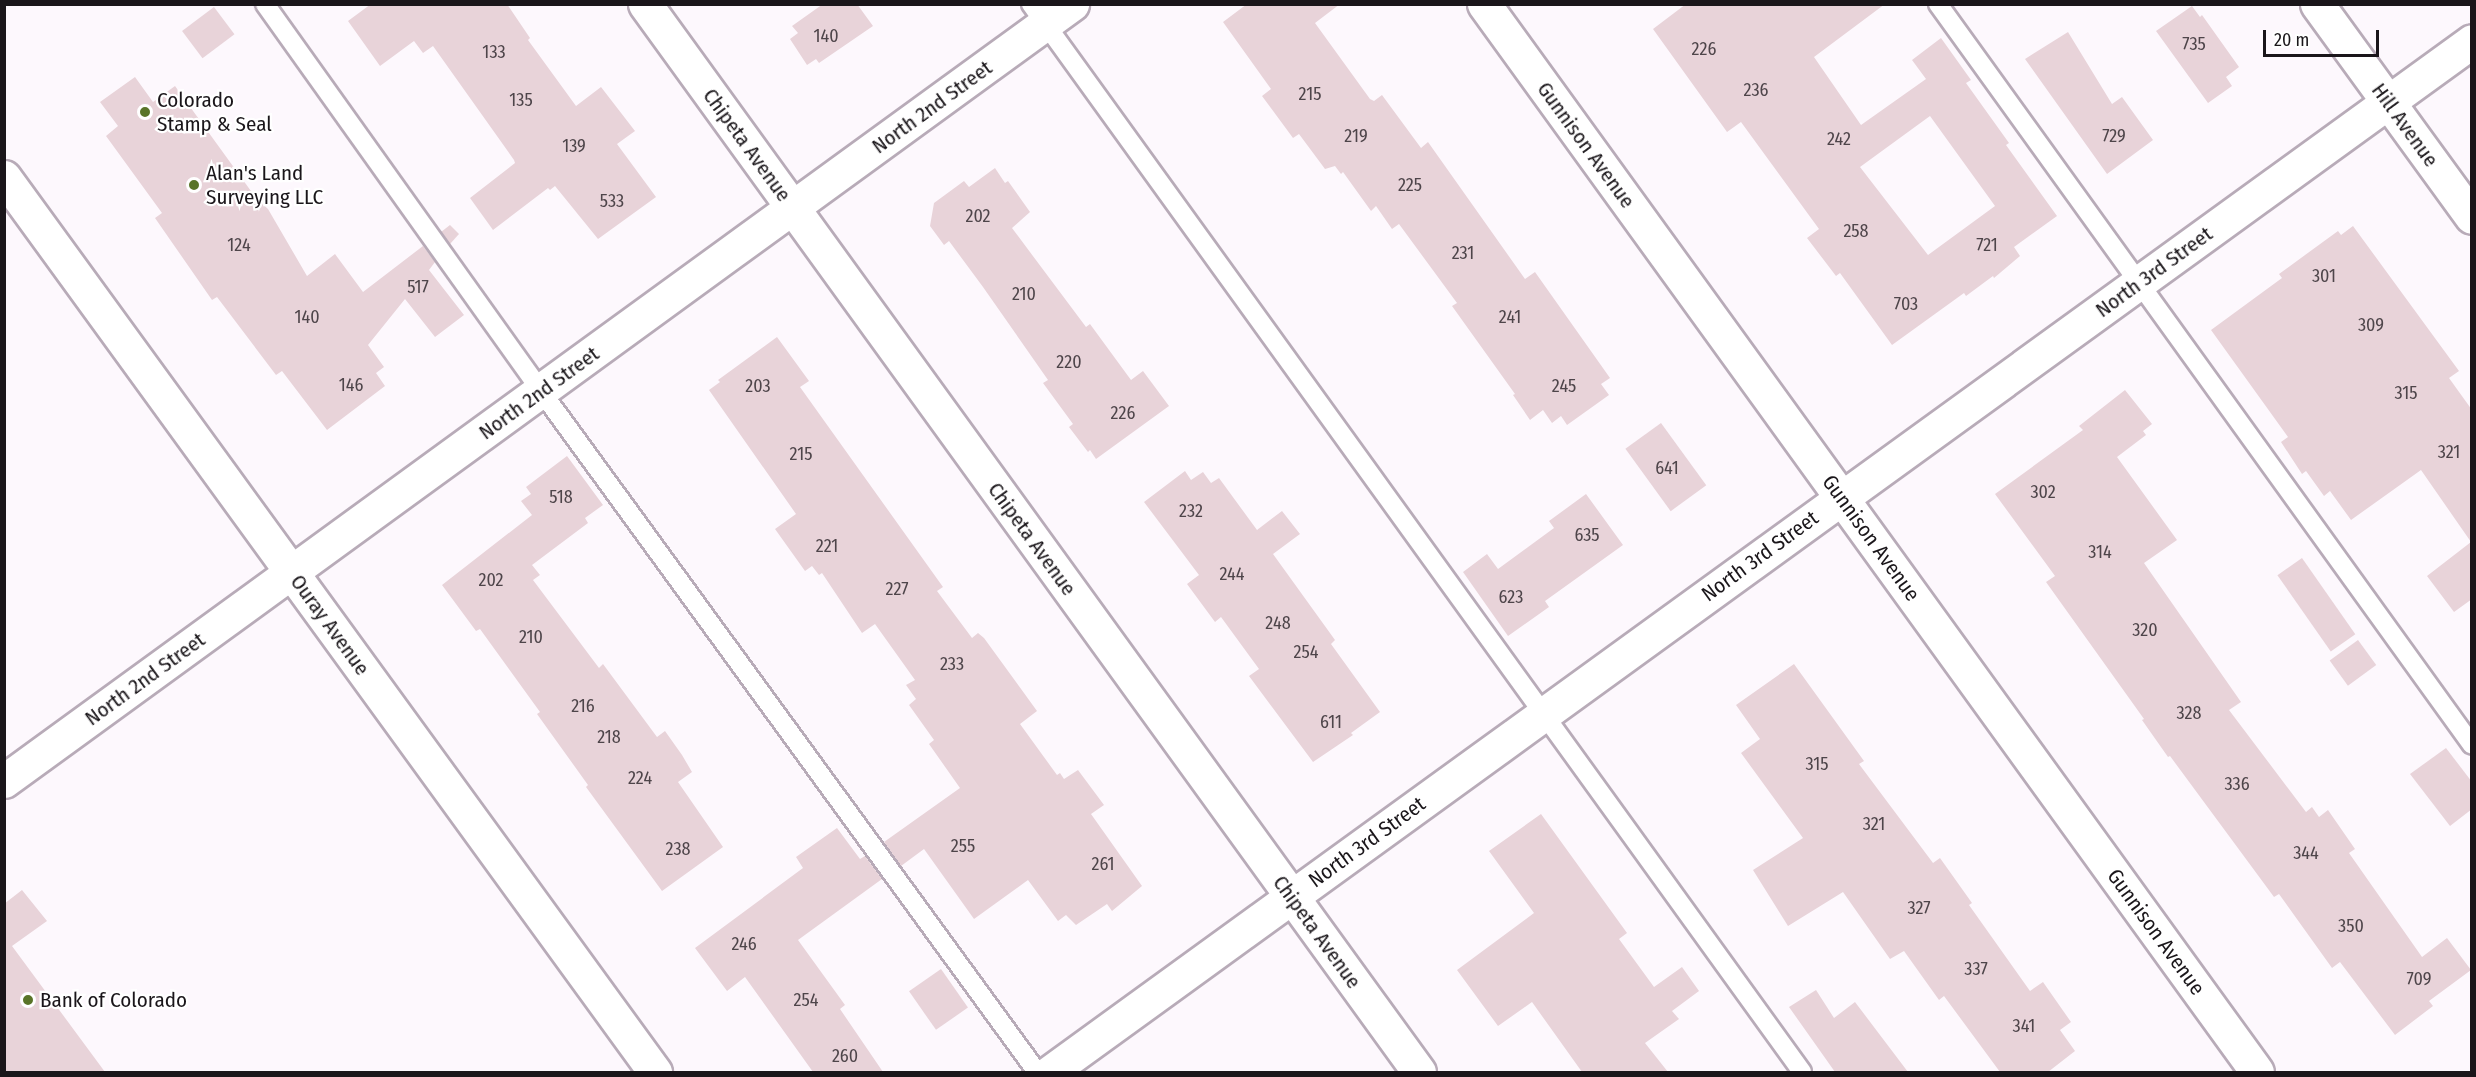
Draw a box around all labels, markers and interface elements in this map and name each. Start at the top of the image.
scale bar [2266,18,2382,56]
house number: 140 [813,25,839,47]
text: 20 m [2274,29,2309,51]
house number: 735 [2182,33,2206,55]
house number: 226 [1692,38,1716,60]
house number: 133 [482,41,506,63]
street label: North 2nd Street [867,55,997,159]
street label: Gunnison Avenue [1532,77,1640,213]
street label: Hill Avenue [2366,78,2444,172]
house number: 236 [1744,79,1768,101]
house number: 215 [1299,83,1321,105]
street label: Chipeta Avenue [698,84,796,206]
place label: Colorado Stamp & Seal [157,87,272,137]
house number: 135 [509,89,533,111]
marker: Colorado Stamp & Seal [138,105,152,119]
house number: 219 [1344,125,1368,147]
house number: 729 [2102,125,2126,147]
house number: 242 [1827,128,1851,150]
house number: 139 [562,135,586,157]
place label: Alan's Land Surveying LLC [206,160,323,210]
house number: 225 [1398,174,1422,196]
marker: Alan's Land Surveying LLC [187,178,201,192]
house number: 533 [600,190,624,212]
house number: 202 [965,205,991,227]
house number: 258 [1843,220,1869,242]
street label: North 3rd Street [2091,221,2217,323]
house number: 124 [227,234,251,256]
house number: 721 [1976,234,1998,256]
house number: 231 [1452,242,1474,264]
house number: 301 [2312,265,2336,287]
house number: 517 [407,276,429,298]
house number: 210 [1012,283,1036,305]
house number: 703 [1894,293,1918,315]
house number: 140 [294,306,320,328]
house number: 241 [1499,306,1521,328]
house number: 309 [2358,314,2384,336]
street label: North 2nd Street [474,341,604,445]
house number: 220 [1056,351,1082,373]
house number: 146 [339,374,363,396]
house number: 203 [745,375,771,397]
house number: 245 [1552,375,1576,397]
house number: 315 [2395,382,2417,404]
house number: 226 [1111,402,1135,424]
house number: 321 [2438,441,2460,463]
house number: 215 [790,443,812,465]
house number: 641 [1655,457,1679,479]
street label: Gunnison Avenue [1817,470,1925,606]
street label: Chipeta Avenue [983,478,1081,600]
house number: 302 [2030,481,2056,503]
house number: 518 [549,486,573,508]
house number: 232 [1179,500,1203,522]
street label: North 3rd Street [1697,505,1823,607]
house number: 635 [1574,524,1600,546]
house number: 221 [816,535,838,557]
house number: 314 [2088,541,2112,563]
house number: 244 [1219,563,1245,585]
house number: 202 [478,569,504,591]
street label: Ouray Avenue [285,570,375,680]
house number: 227 [885,578,909,600]
house number: 623 [1499,586,1523,608]
house number: 248 [1265,612,1291,634]
house number: 320 [2132,619,2158,641]
house number: 210 [519,626,543,648]
street label: North 2nd Street [80,627,210,731]
house number: 254 [1294,641,1318,663]
house number: 233 [940,653,964,675]
house number: 216 [571,695,595,717]
house number: 328 [2177,702,2201,724]
house number: 611 [1320,711,1342,733]
house number: 218 [597,726,621,748]
house number: 315 [1806,753,1828,775]
house number: 224 [628,767,652,789]
house number: 336 [2224,773,2250,795]
street label: North 3rd Street [1304,791,1430,893]
house number: 321 [1863,813,1885,835]
house number: 255 [951,835,975,857]
house number: 238 [665,838,691,860]
house number: 344 [2293,842,2319,864]
house number: 261 [1091,853,1115,875]
street label: Gunnison Avenue [2102,864,2210,1000]
street label: Chipeta Avenue [1268,871,1366,993]
house number: 327 [1907,897,1931,919]
house number: 350 [2338,915,2364,937]
house number: 246 [731,933,757,955]
house number: 337 [1964,958,1988,980]
house number: 709 [2406,968,2432,990]
place label: Bank of Colorado [40,987,187,1013]
house number: 254 [794,989,818,1011]
marker: Bank of Colorado [21,993,35,1007]
house number: 341 [2013,1015,2035,1037]
house number: 260 [832,1045,858,1067]

